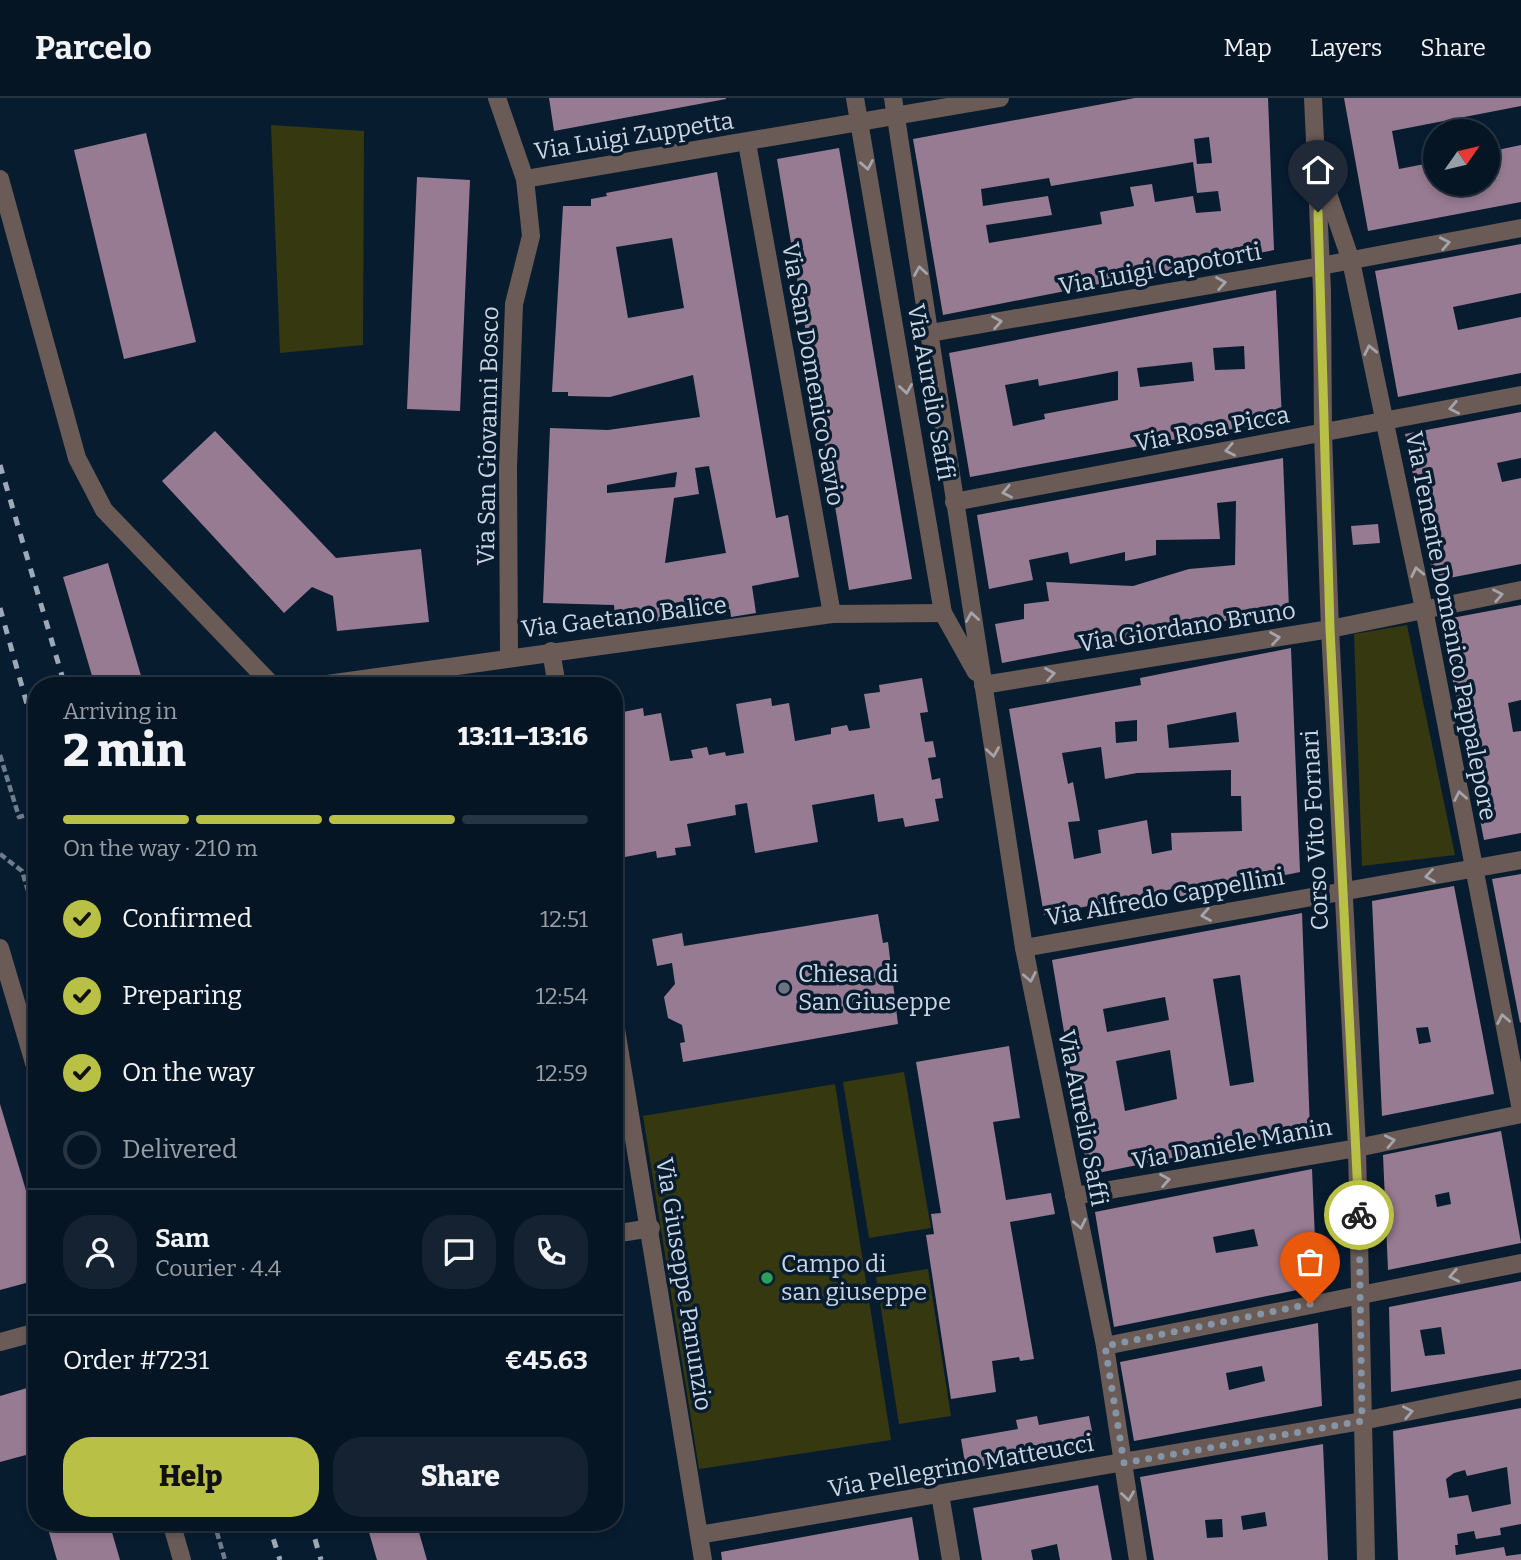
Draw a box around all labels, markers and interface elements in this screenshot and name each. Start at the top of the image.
text: Parcelo [35,28,152,68]
text: Map [1224,34,1272,62]
text: Layers [1310,34,1382,62]
text: Share [1420,34,1486,62]
street label: Via Luigi Zuppetta [532,106,736,166]
north arrow [1423,119,1500,196]
map controls [1423,119,1500,196]
pin [1288,140,1348,212]
icon: home [1299,151,1337,189]
one-way arrow [859,159,874,171]
one-way arrow [1439,236,1451,251]
street label: Via Luigi Capotorti [1057,237,1263,301]
street label: Via San Domenico Savio [776,240,850,508]
one-way arrow [913,265,928,277]
one-way arrow [1215,277,1227,292]
street label: Via Aurelio Saffi [902,302,960,482]
street label: Via San Giovanni Bosco [472,306,504,566]
one-way arrow [991,315,1003,330]
one-way arrow [1364,344,1379,356]
one-way arrow [898,383,913,395]
one-way arrow [1448,399,1460,414]
street label: Via Rosa Picca [1132,400,1292,458]
street label: Via Tenente Domenico Pappalepore [1400,429,1502,823]
one-way arrow [1225,442,1236,457]
one-way arrow [1001,484,1013,499]
one-way arrow [1410,566,1425,578]
one-way arrow [1492,588,1504,603]
street label: Via Gaetano Balice [520,591,728,643]
street label: Via Giordano Bruno [1077,596,1297,658]
one-way arrow [965,611,980,623]
one-way arrow [1269,631,1281,646]
one-way arrow [1044,667,1056,682]
text: Arriving in [63,697,177,725]
text: 13:11–13:16 [458,721,588,752]
text: 2 min [63,723,186,778]
street label: Corso Vito Fornari [1296,729,1334,931]
one-way arrow [985,746,1000,758]
one-way arrow [1453,790,1468,802]
text: On the way · 210 m [63,834,258,862]
street label: Via Alfredo Cappellini [1044,862,1286,932]
one-way arrow [1424,868,1436,883]
icon: check [63,900,101,938]
text: Confirmed [122,903,252,934]
text: 12:51 [540,905,588,933]
one-way arrow [1200,907,1211,922]
place label: Chiesa di San Giuseppe [798,960,951,1016]
one-way arrow [1021,971,1036,983]
icon: check [63,977,101,1015]
text: Preparing [122,980,242,1011]
marker: Chiesa di San Giuseppe [776,980,792,996]
text: 12:54 [536,982,588,1010]
one-way arrow [1497,1013,1512,1025]
street label: Via Aurelio Saffi [1052,1028,1114,1208]
icon: check [63,1054,101,1092]
text: On the way [122,1057,255,1088]
text: 12:59 [536,1059,588,1087]
street label: Via Daniele Manin [1130,1113,1334,1175]
text: Delivered [122,1134,237,1165]
one-way arrow [1384,1135,1396,1150]
street label: Via Giuseppe Panunzio [650,1155,718,1413]
one-way arrow [1160,1173,1171,1188]
courier [1324,1180,1394,1250]
icon: bike [1340,1196,1378,1234]
button: person [63,1215,137,1289]
button: chat [422,1215,496,1289]
button: phone [514,1215,588,1289]
one-way arrow [1071,1218,1086,1230]
text: Sam [155,1223,210,1254]
pin [1280,1232,1340,1304]
icon: bag [1291,1243,1329,1281]
place label: Campo di san giuseppe [781,1250,927,1306]
text: Courier · 4.4 [155,1254,281,1282]
one-way arrow [1448,1268,1460,1283]
marker: Campo di san giuseppe [759,1270,775,1286]
text: Order #7231 [63,1345,209,1376]
text: €45.63 [505,1345,588,1376]
one-way arrow [1402,1405,1414,1420]
street label: Via Pellegrino Matteucci [826,1429,1096,1503]
button: Help [63,1437,319,1517]
button: Share [333,1437,588,1517]
one-way arrow [1121,1490,1136,1502]

